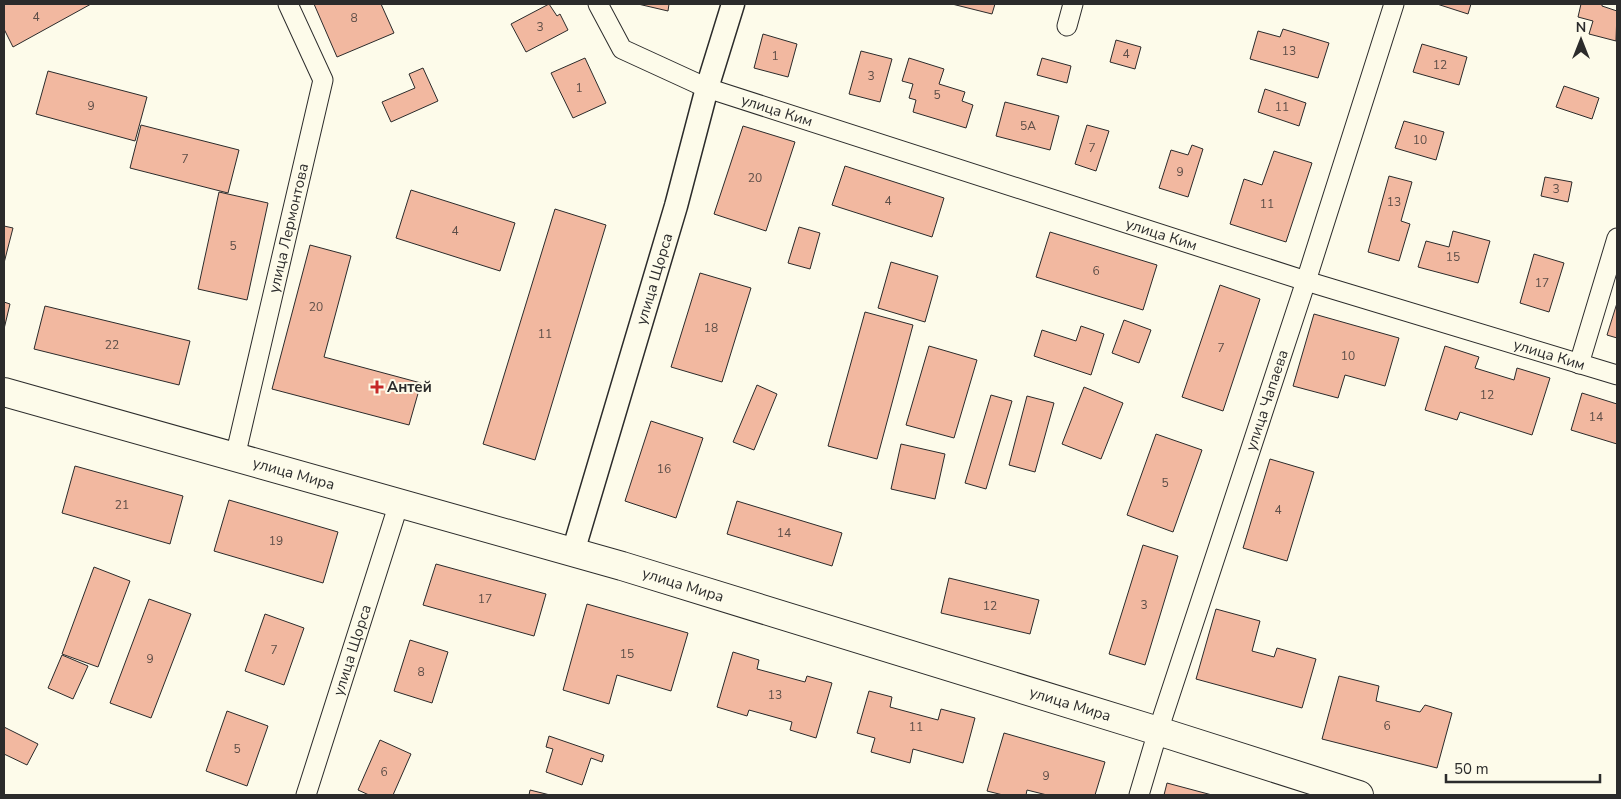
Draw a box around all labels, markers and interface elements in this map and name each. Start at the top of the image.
house number: 4 [32,9,40,25]
house number: 8 [350,10,358,26]
north arrow [1556,15,1606,65]
text: N [1576,18,1586,37]
house number: 3 [536,19,544,35]
house number: 13 [1282,43,1296,59]
house number: 4 [1122,46,1130,62]
house number: 1 [771,48,779,64]
house number: 12 [1433,57,1447,73]
house number: 3 [867,68,875,84]
house number: 1 [575,80,583,96]
house number: 5 [933,87,941,103]
street label: улица Ким [739,90,815,131]
house number: 9 [87,98,95,114]
house number: 11 [1275,99,1289,115]
house number: 5А [1020,118,1036,134]
house number: 10 [1413,132,1427,148]
house number: 7 [1088,140,1096,156]
house number: 7 [181,151,189,167]
street label: улица Лермонтова [264,161,313,295]
house number: 9 [1176,164,1184,180]
house number: 20 [748,170,762,186]
house number: 3 [1552,181,1560,197]
house number: 4 [884,193,892,209]
house number: 13 [1387,194,1401,210]
house number: 11 [1260,196,1274,212]
street label: улица Ким [1123,214,1200,255]
house number: 4 [451,223,459,239]
street label: улица Щорса [631,231,677,327]
house number: 5 [229,238,237,254]
house number: 15 [1446,249,1460,265]
house number: 6 [1092,263,1100,279]
house number: 17 [1535,275,1549,291]
house number: 20 [309,299,323,315]
house number: 18 [704,320,718,336]
house number: 11 [538,326,552,342]
street label: улица Ким [1511,334,1588,375]
house number: 22 [105,337,119,353]
house number: 7 [1217,340,1225,356]
street label: улица Чапаева [1241,347,1293,453]
house number: 10 [1341,348,1355,364]
place label: Антей [387,377,432,397]
marker: Антей [371,381,383,393]
house number: 12 [1480,387,1494,403]
house number: 14 [1589,409,1603,425]
street label: улица Мира [250,453,337,495]
house number: 16 [657,461,671,477]
house number: 5 [1161,475,1169,491]
house number: 21 [115,497,129,513]
house number: 4 [1274,502,1282,518]
house number: 14 [777,525,791,541]
house number: 19 [269,533,283,549]
street label: улица Мира [640,563,726,607]
house number: 17 [478,591,492,607]
house number: 3 [1140,597,1148,613]
house number: 12 [983,598,997,614]
street label: улица Щорса [328,602,376,698]
house number: 7 [270,642,278,658]
house number: 15 [620,646,634,662]
house number: 9 [146,651,154,667]
house number: 8 [417,664,425,680]
street label: улица Мира [1027,682,1113,726]
house number: 13 [768,687,782,703]
house number: 6 [1383,718,1391,734]
house number: 11 [909,719,923,735]
house number: 5 [233,741,241,757]
scale bar [1446,752,1600,784]
text: 50 m [1454,759,1489,779]
house number: 6 [380,764,388,780]
house number: 9 [1042,768,1050,784]

